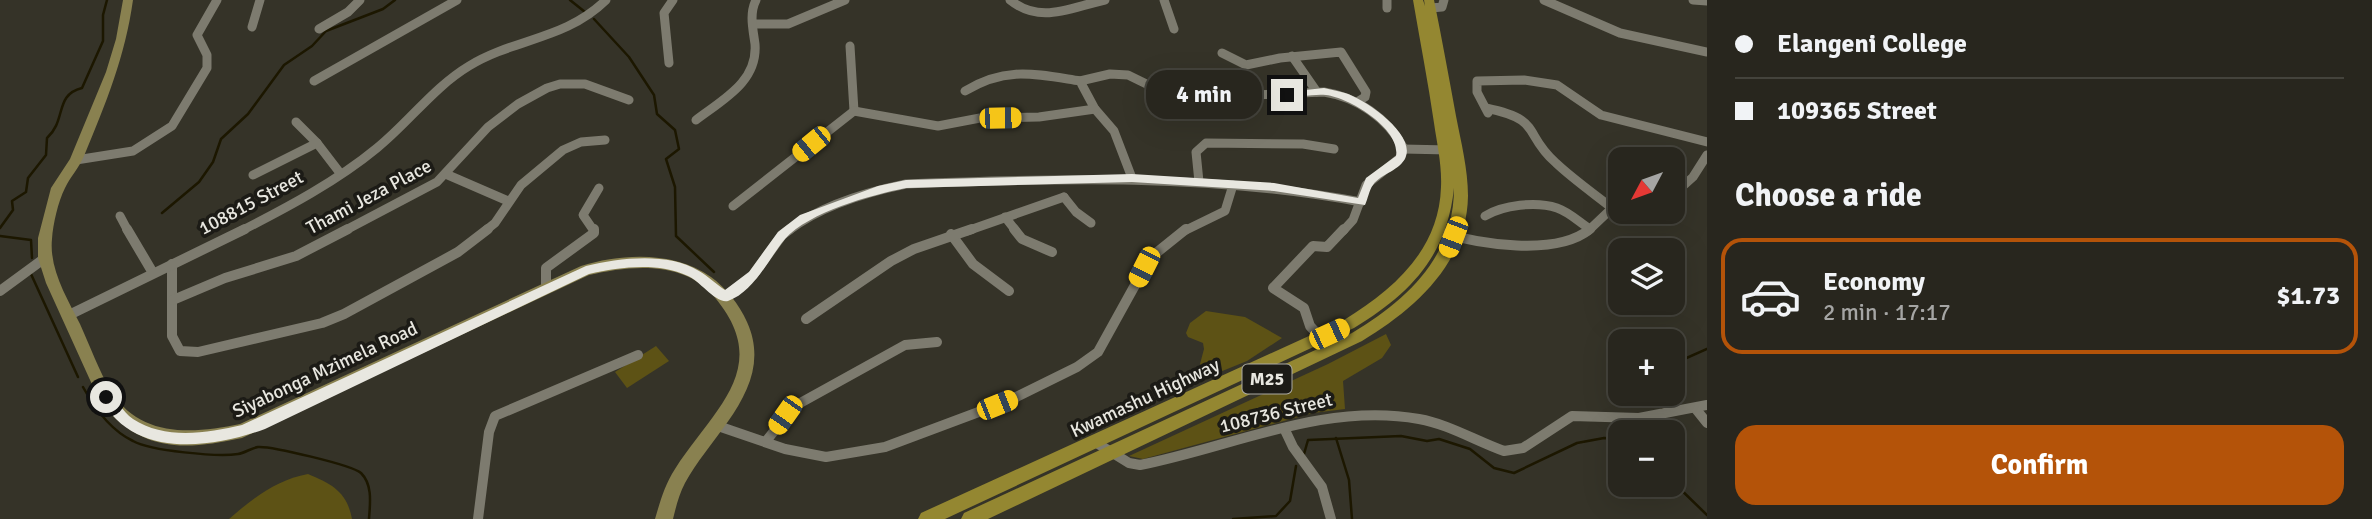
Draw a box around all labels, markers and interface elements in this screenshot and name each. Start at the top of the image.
text: Elangeni College [1777,28,1967,60]
callout: 4 min [1147,70,1262,119]
route end [1271,79,1303,111]
text: 4 min [1176,80,1232,109]
text: 109365 Street [1777,95,1937,127]
car [979,107,1022,129]
car [789,123,834,165]
north arrow [1608,147,1685,224]
map controls [1608,147,1685,497]
street label: Thami Jeza Place [302,154,436,240]
street label: 108815 Street [194,165,308,241]
text: Choose a ride [1735,176,1922,215]
car [1436,214,1471,260]
button: layers [1608,238,1685,315]
car [1126,244,1163,290]
icon: car [1739,265,1802,328]
text: Economy [1823,266,1925,298]
text: $1.73 [2276,280,2340,312]
text: 2 min · 17:17 [1823,298,1951,327]
car [1306,316,1353,352]
street label: Siyabonga Mzimela Road [229,317,421,423]
button: + [1608,329,1685,406]
street label: Kwamashu Highway [1067,353,1224,443]
road number: M25 [1242,365,1292,394]
route start [90,381,122,413]
car [974,387,1021,423]
street label: 108736 Street [1217,387,1335,439]
car [765,392,806,438]
button: − [1608,420,1685,497]
button: Confirm [1735,425,2344,505]

